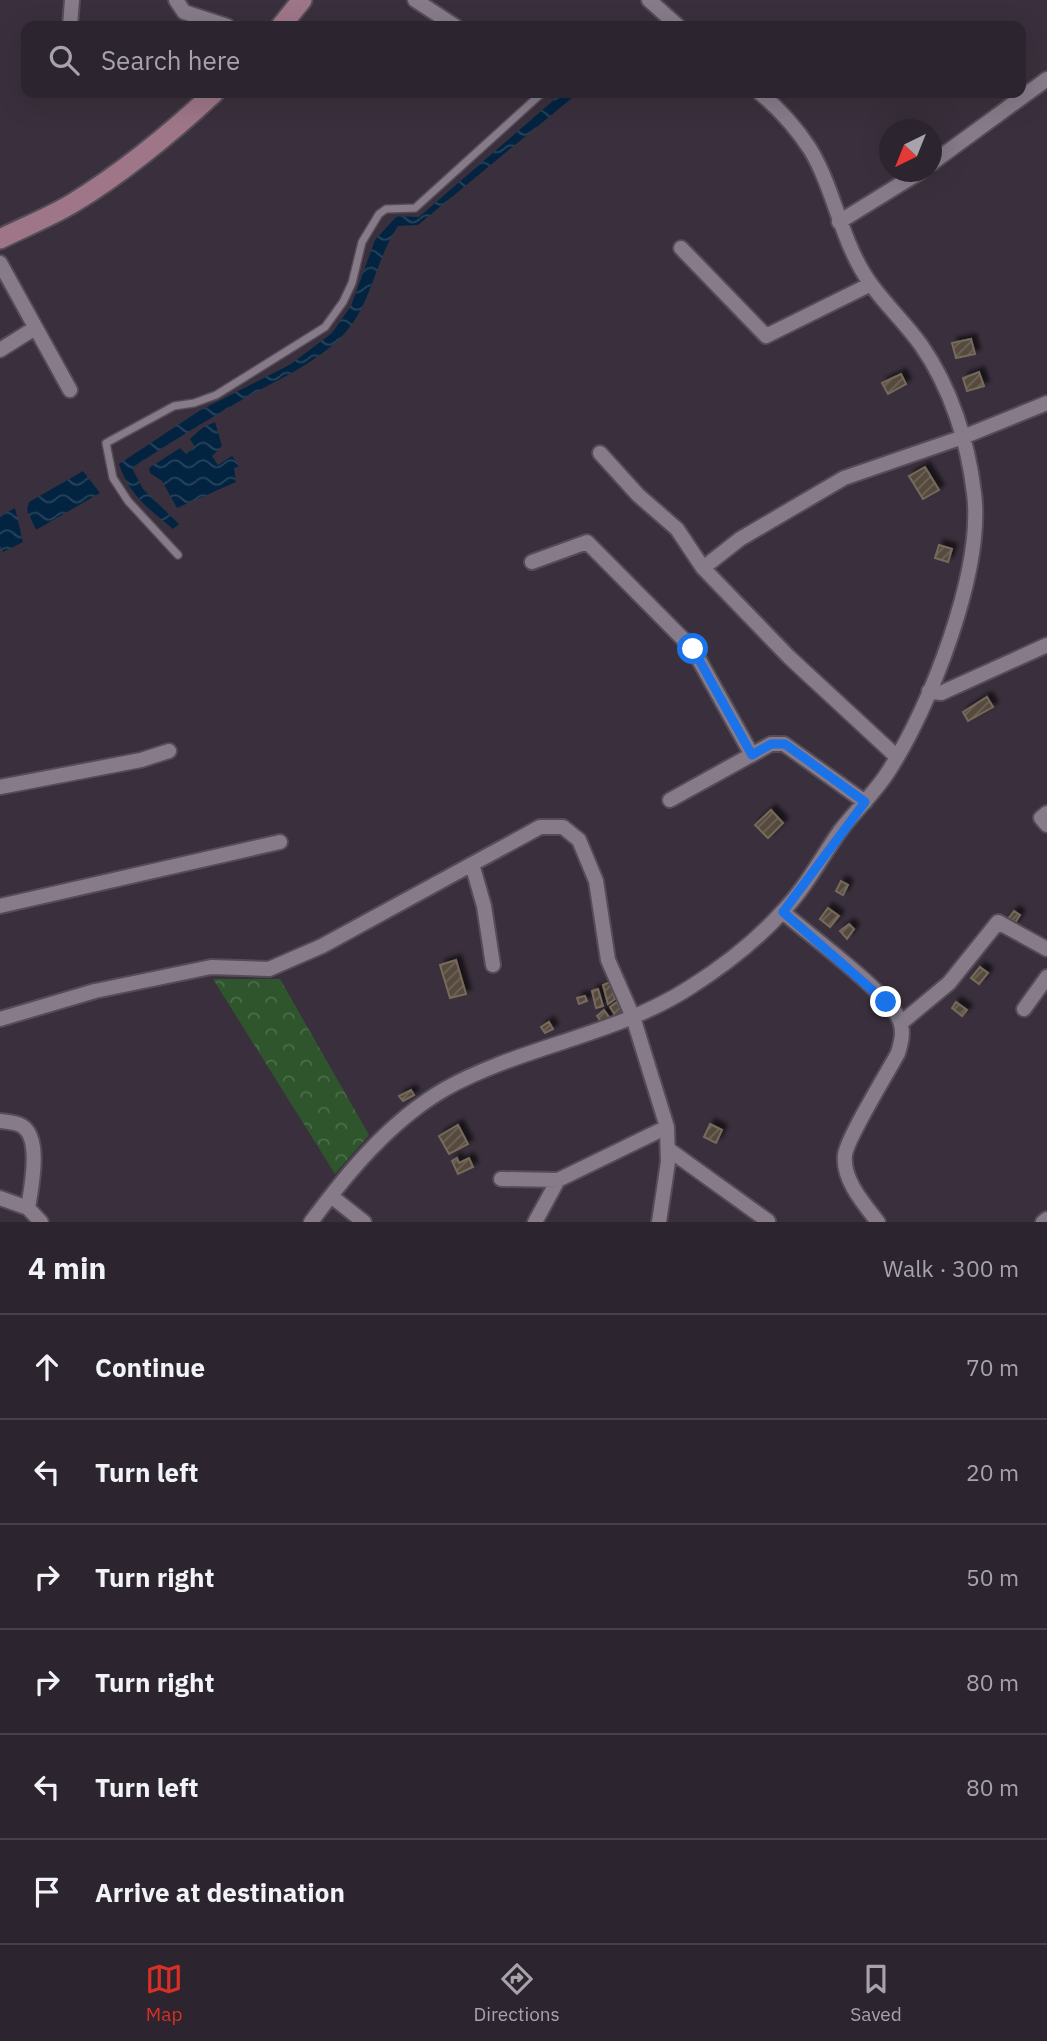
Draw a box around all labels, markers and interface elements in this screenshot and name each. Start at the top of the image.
search box [21,21,1026,98]
icon: search [45,41,83,79]
text: Search here [101,43,240,77]
north arrow [879,119,942,182]
route start [677,633,708,664]
route end [870,986,901,1017]
text: 4 min [28,1248,106,1287]
text: Walk · 300 m [883,1253,1019,1283]
icon: ahead [28,1348,66,1386]
text: Continue [95,1350,205,1384]
text: 70 m [966,1352,1019,1382]
icon: left [28,1453,66,1491]
text: Turn left [95,1455,198,1489]
text: 20 m [966,1457,1019,1487]
icon: right [28,1558,66,1596]
text: Turn right [95,1560,214,1594]
text: 50 m [966,1562,1019,1592]
icon: right [28,1663,66,1701]
text: Turn right [95,1665,214,1699]
text: 80 m [966,1667,1019,1697]
icon: left [28,1768,66,1806]
text: Turn left [95,1770,198,1804]
text: 80 m [966,1772,1019,1802]
icon: arrive [28,1873,66,1911]
text: Arrive at destination [95,1875,345,1909]
tab: Map [145,1960,183,2026]
tab: Directions [473,1960,560,2026]
tab: Saved [850,1960,902,2026]

